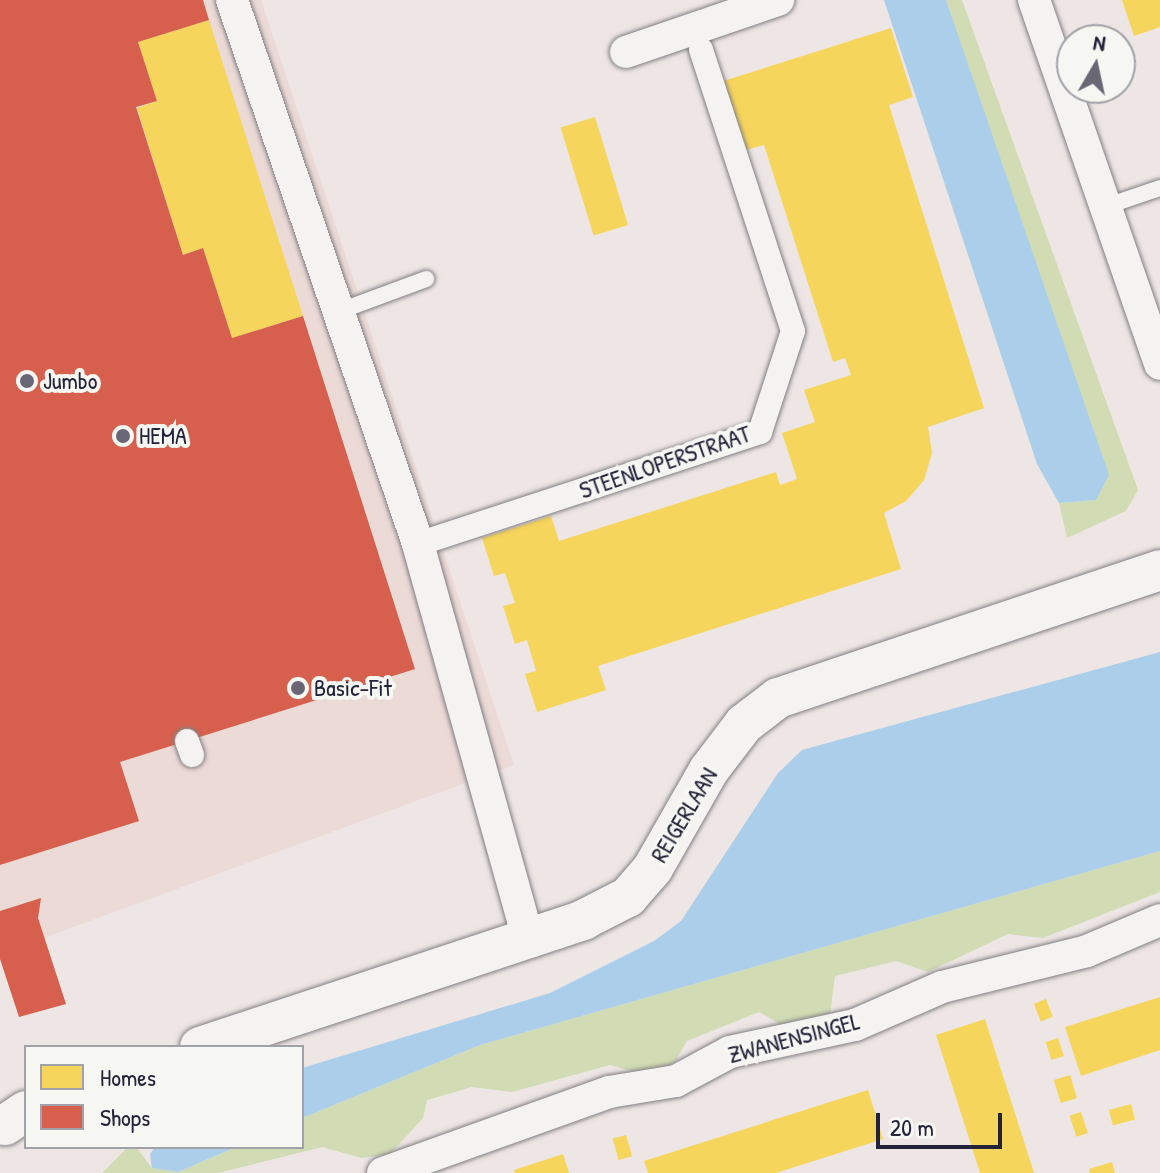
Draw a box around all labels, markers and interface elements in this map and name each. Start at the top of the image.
north arrow [1056,24,1136,104]
text: N [1091,27,1108,58]
place label: Jumbo [43,367,97,395]
marker: Jumbo [18,372,36,390]
street label: STEENLOPERSTRAAT [576,419,754,505]
place label: HEMA [139,422,187,450]
marker: HEMA [114,427,132,445]
place label: Basic-Fit [314,674,392,702]
marker: Basic-Fit [289,679,307,697]
street label: REIGERLAAN [645,762,723,868]
street label: ZWANENSINGEL [725,1007,863,1069]
legend [24,1045,304,1149]
text: Homes [100,1061,156,1093]
scale bar [880,1097,1006,1147]
text: Shops [100,1101,150,1133]
text: 20 m [890,1111,934,1143]

